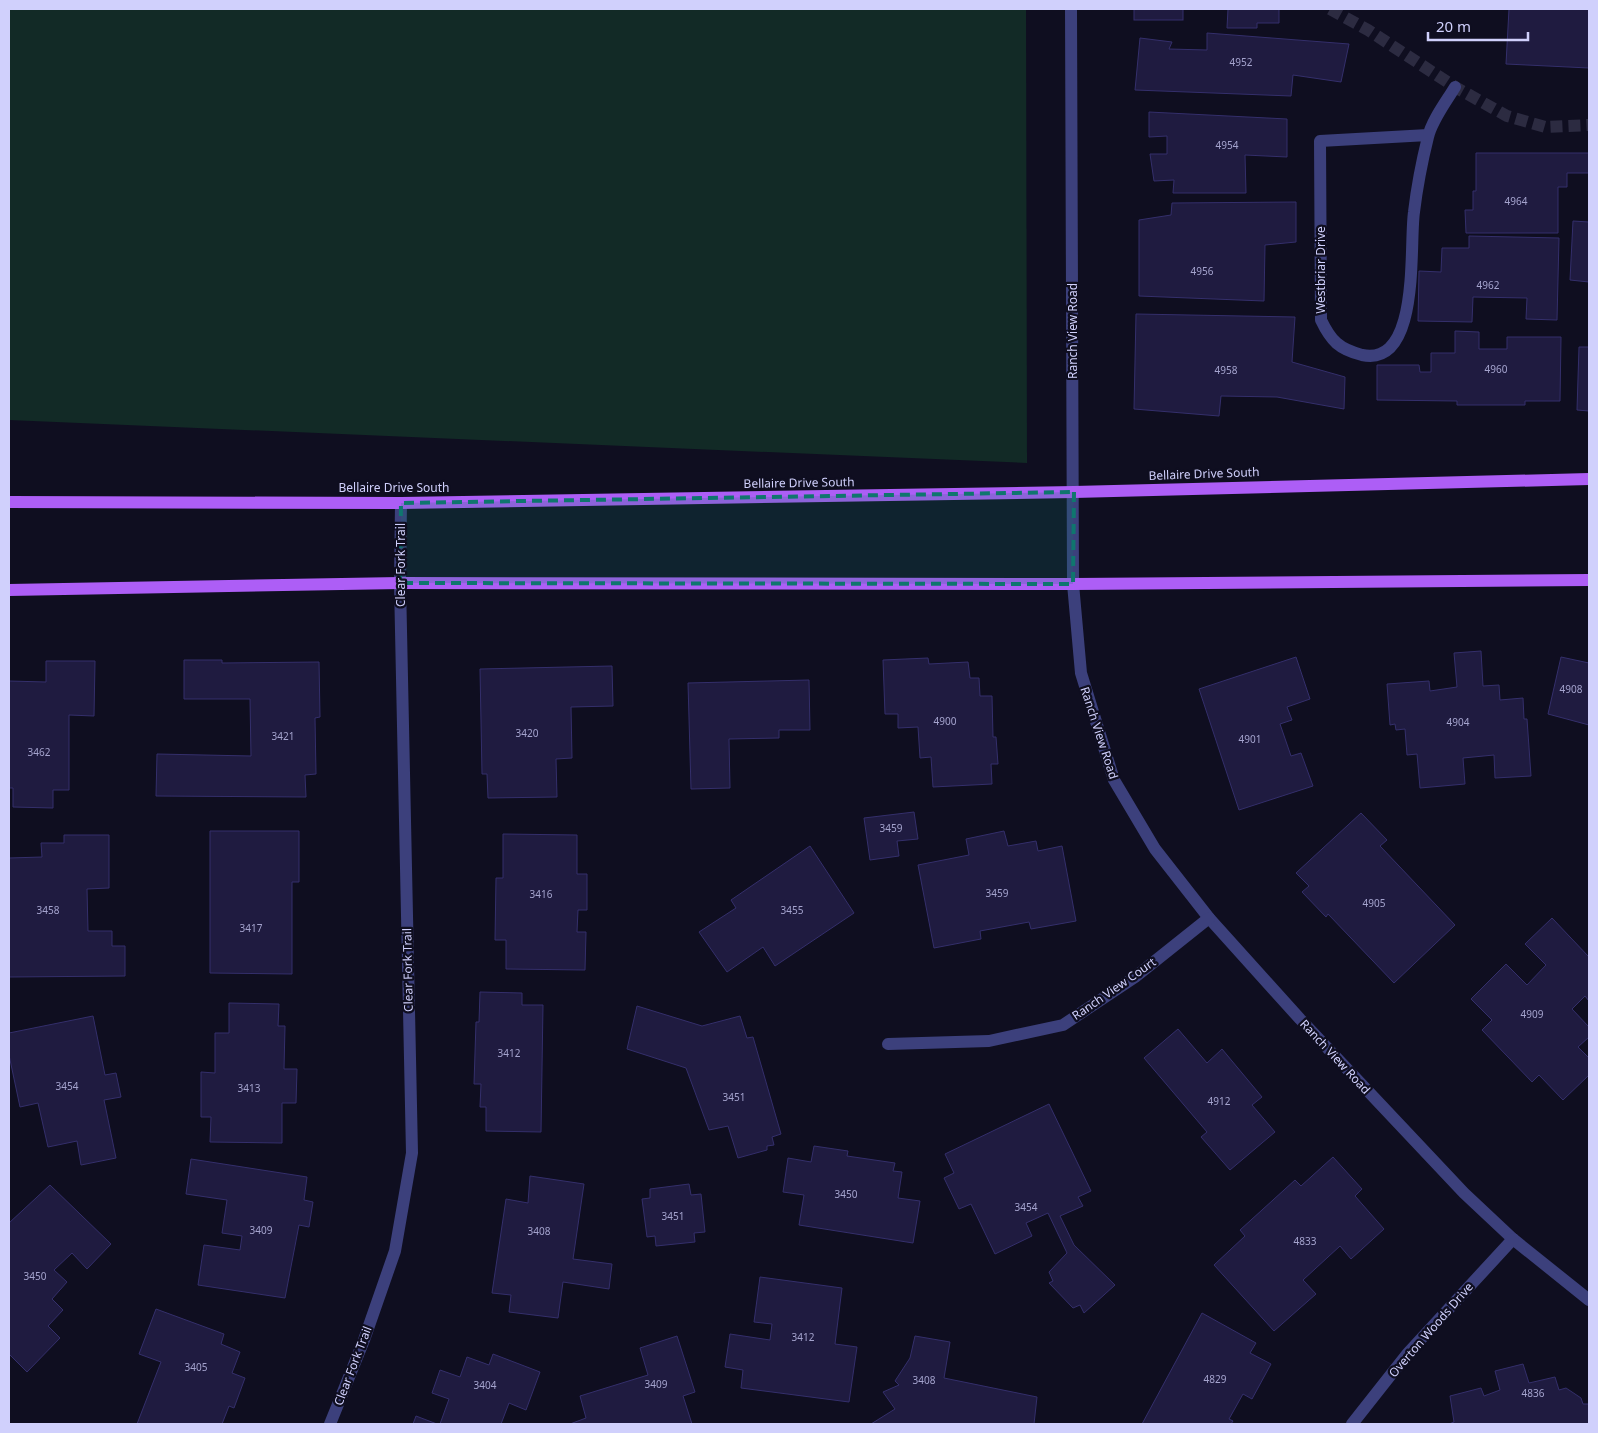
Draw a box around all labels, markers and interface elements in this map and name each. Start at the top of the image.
scale bar [1428,10,1528,42]
text: 20 m [1436,16,1471,36]
house number: 4952 [1230,55,1253,69]
house number: 4954 [1216,138,1239,152]
house number: 4964 [1505,194,1528,208]
street label: Westbriar Drive [1312,226,1329,314]
house number: 4956 [1191,264,1214,278]
house number: 4962 [1477,278,1500,292]
street label: Ranch View Road [1064,283,1081,379]
house number: 4960 [1485,362,1508,376]
house number: 4958 [1215,363,1238,377]
street label: Bellaire Drive South [1148,463,1260,484]
street label: Bellaire Drive South [743,473,855,492]
street label: Bellaire Drive South [338,479,450,496]
street label: Clear Fork Trail [392,523,409,607]
house number: 4908 [1560,682,1583,696]
street label: Ranch View Road [1077,685,1122,781]
house number: 4900 [934,714,957,728]
house number: 4904 [1447,715,1470,729]
house number: 3420 [516,726,539,740]
house number: 3421 [272,729,294,743]
house number: 4901 [1239,732,1261,746]
house number: 3462 [28,745,51,759]
house number: 3459 [880,821,903,835]
house number: 3459 [986,886,1009,900]
house number: 3416 [530,887,553,901]
house number: 4905 [1363,896,1386,910]
house number: 3458 [37,903,60,917]
house number: 3455 [781,903,804,917]
house number: 3417 [240,921,263,935]
street label: Clear Fork Trail [398,928,417,1012]
street label: Ranch View Court [1068,953,1160,1024]
house number: 4909 [1521,1007,1544,1021]
street label: Ranch View Road [1296,1016,1374,1098]
house number: 3412 [498,1046,521,1060]
house number: 3454 [56,1079,79,1093]
house number: 3413 [238,1081,261,1095]
house number: 3451 [723,1090,745,1104]
house number: 4912 [1208,1094,1231,1108]
house number: 3450 [835,1187,858,1201]
house number: 3454 [1015,1200,1038,1214]
house number: 3451 [662,1209,684,1223]
house number: 3409 [250,1223,273,1237]
house number: 3408 [528,1224,551,1238]
house number: 4833 [1294,1234,1317,1248]
house number: 3450 [24,1269,47,1283]
street label: Overton Woods Drive [1385,1278,1477,1381]
street label: Clear Fork Trail [330,1324,376,1408]
house number: 3412 [792,1330,815,1344]
house number: 3405 [185,1360,208,1374]
house number: 4829 [1204,1372,1227,1386]
house number: 3408 [913,1373,936,1387]
house number: 3409 [645,1377,668,1391]
house number: 3404 [474,1378,497,1392]
house number: 4836 [1522,1386,1545,1400]

